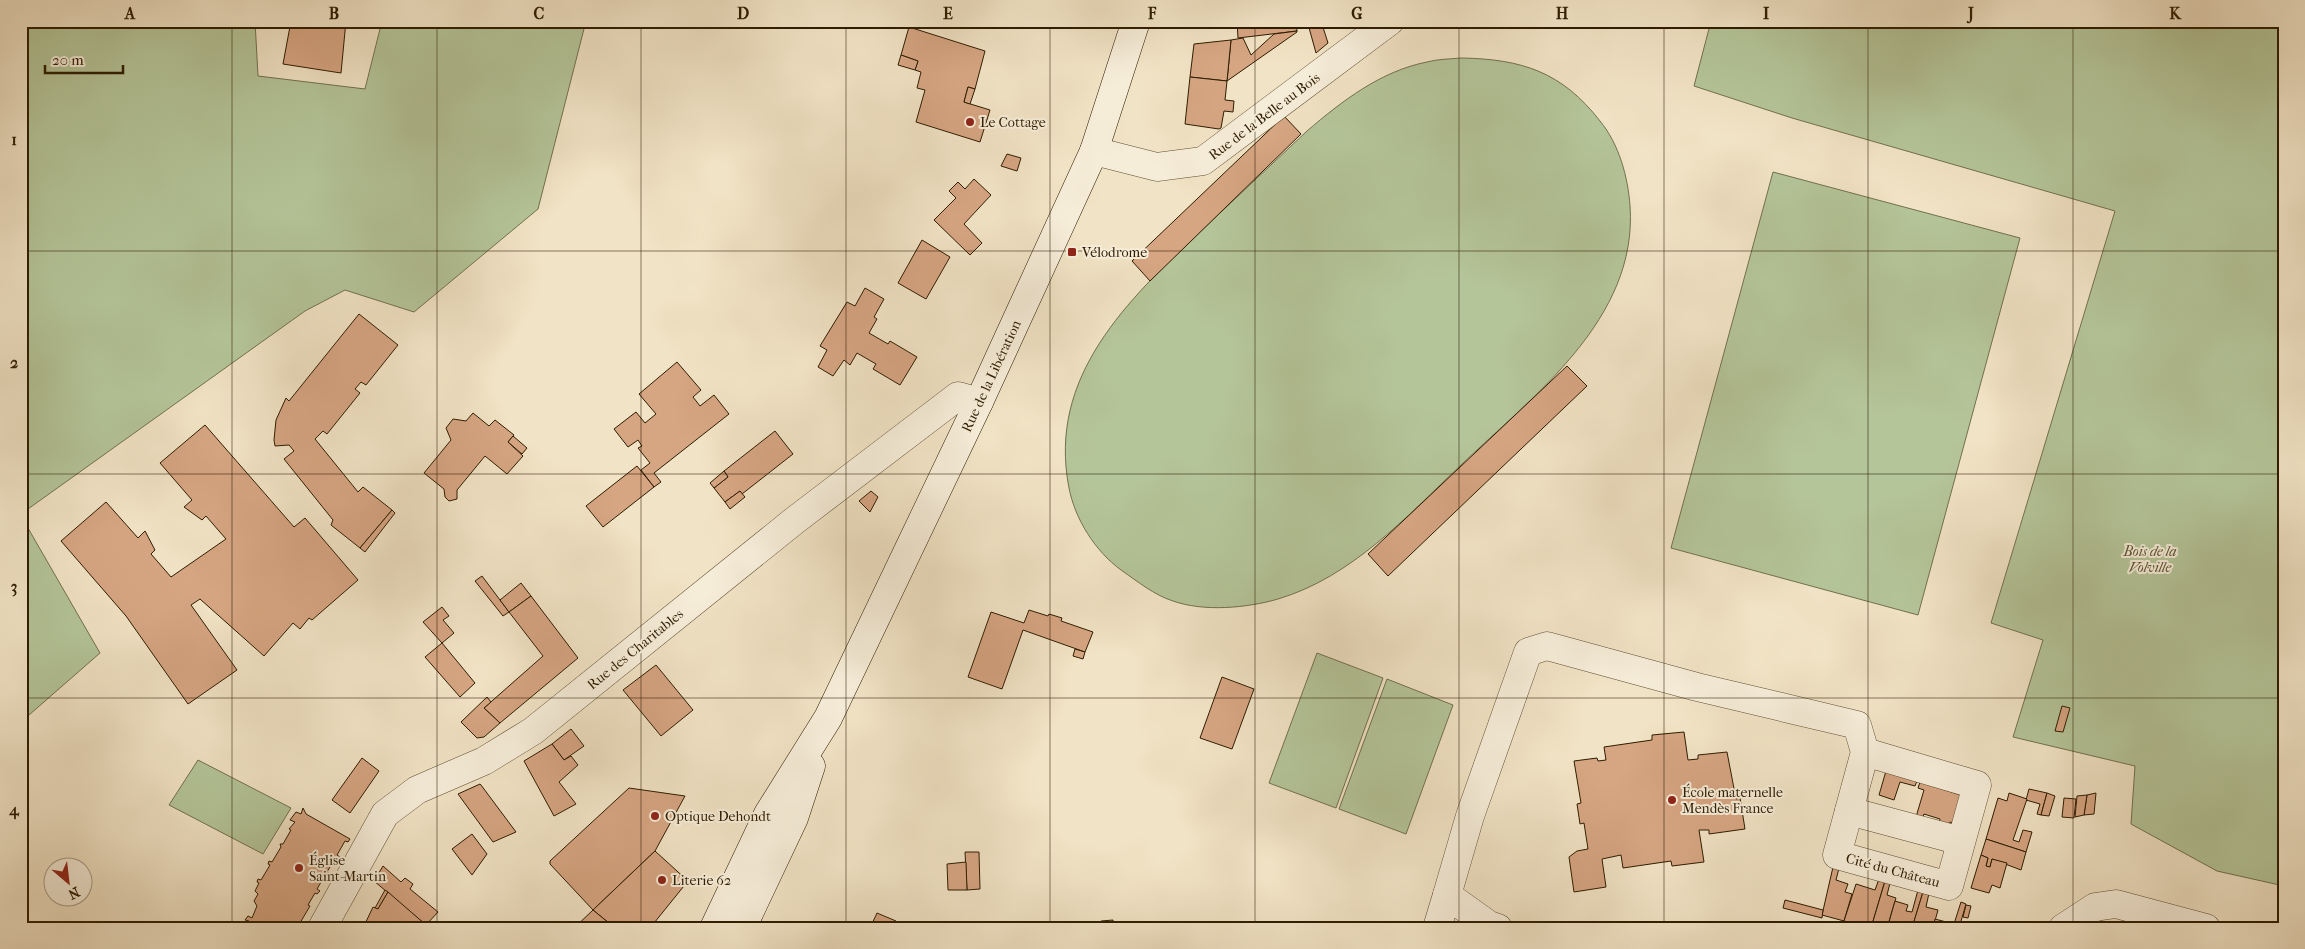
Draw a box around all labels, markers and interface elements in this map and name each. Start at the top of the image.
text: A [124,4,136,23]
text: B [329,4,339,23]
text: C [534,4,545,23]
text: D [737,4,749,23]
text: E [943,4,953,23]
text: F [1147,4,1157,23]
text: G [1351,4,1363,23]
text: H [1556,4,1569,23]
text: I [1763,4,1770,23]
text: J [1966,4,1974,24]
text: K [2169,4,2182,23]
scale bar [45,42,122,74]
text: 20 m [52,51,84,69]
street label: Rue de la Belle au Bois [1205,69,1323,164]
place label: Le Cottage [980,114,1046,131]
marker: Le Cottage [964,116,976,128]
text: 1 [11,130,17,149]
place label: Vélodrome [1081,244,1147,261]
marker: Vélodrome [1066,246,1078,258]
street label: Rue de la Libération [958,317,1025,435]
text: 2 [10,353,18,372]
park label: Bois de la Volville [2122,543,2177,576]
text: 3 [11,577,17,597]
street label: Rue des Charitables [584,605,687,693]
place label: École maternelle Mendès France [1682,783,1783,817]
marker: École maternelle Mendès France [1666,794,1678,806]
text: 4 [8,800,20,820]
place label: Optique Dehondt [665,808,771,825]
marker: Optique Dehondt [649,810,661,822]
street label: Cité du Château [1844,850,1942,891]
place label: Église Saint-Martin [309,851,386,885]
north arrow [42,856,92,906]
marker: Église Saint-Martin [293,862,305,874]
place label: Literie 62 [672,872,731,889]
marker: Literie 62 [656,874,668,886]
text: N [65,883,83,903]

